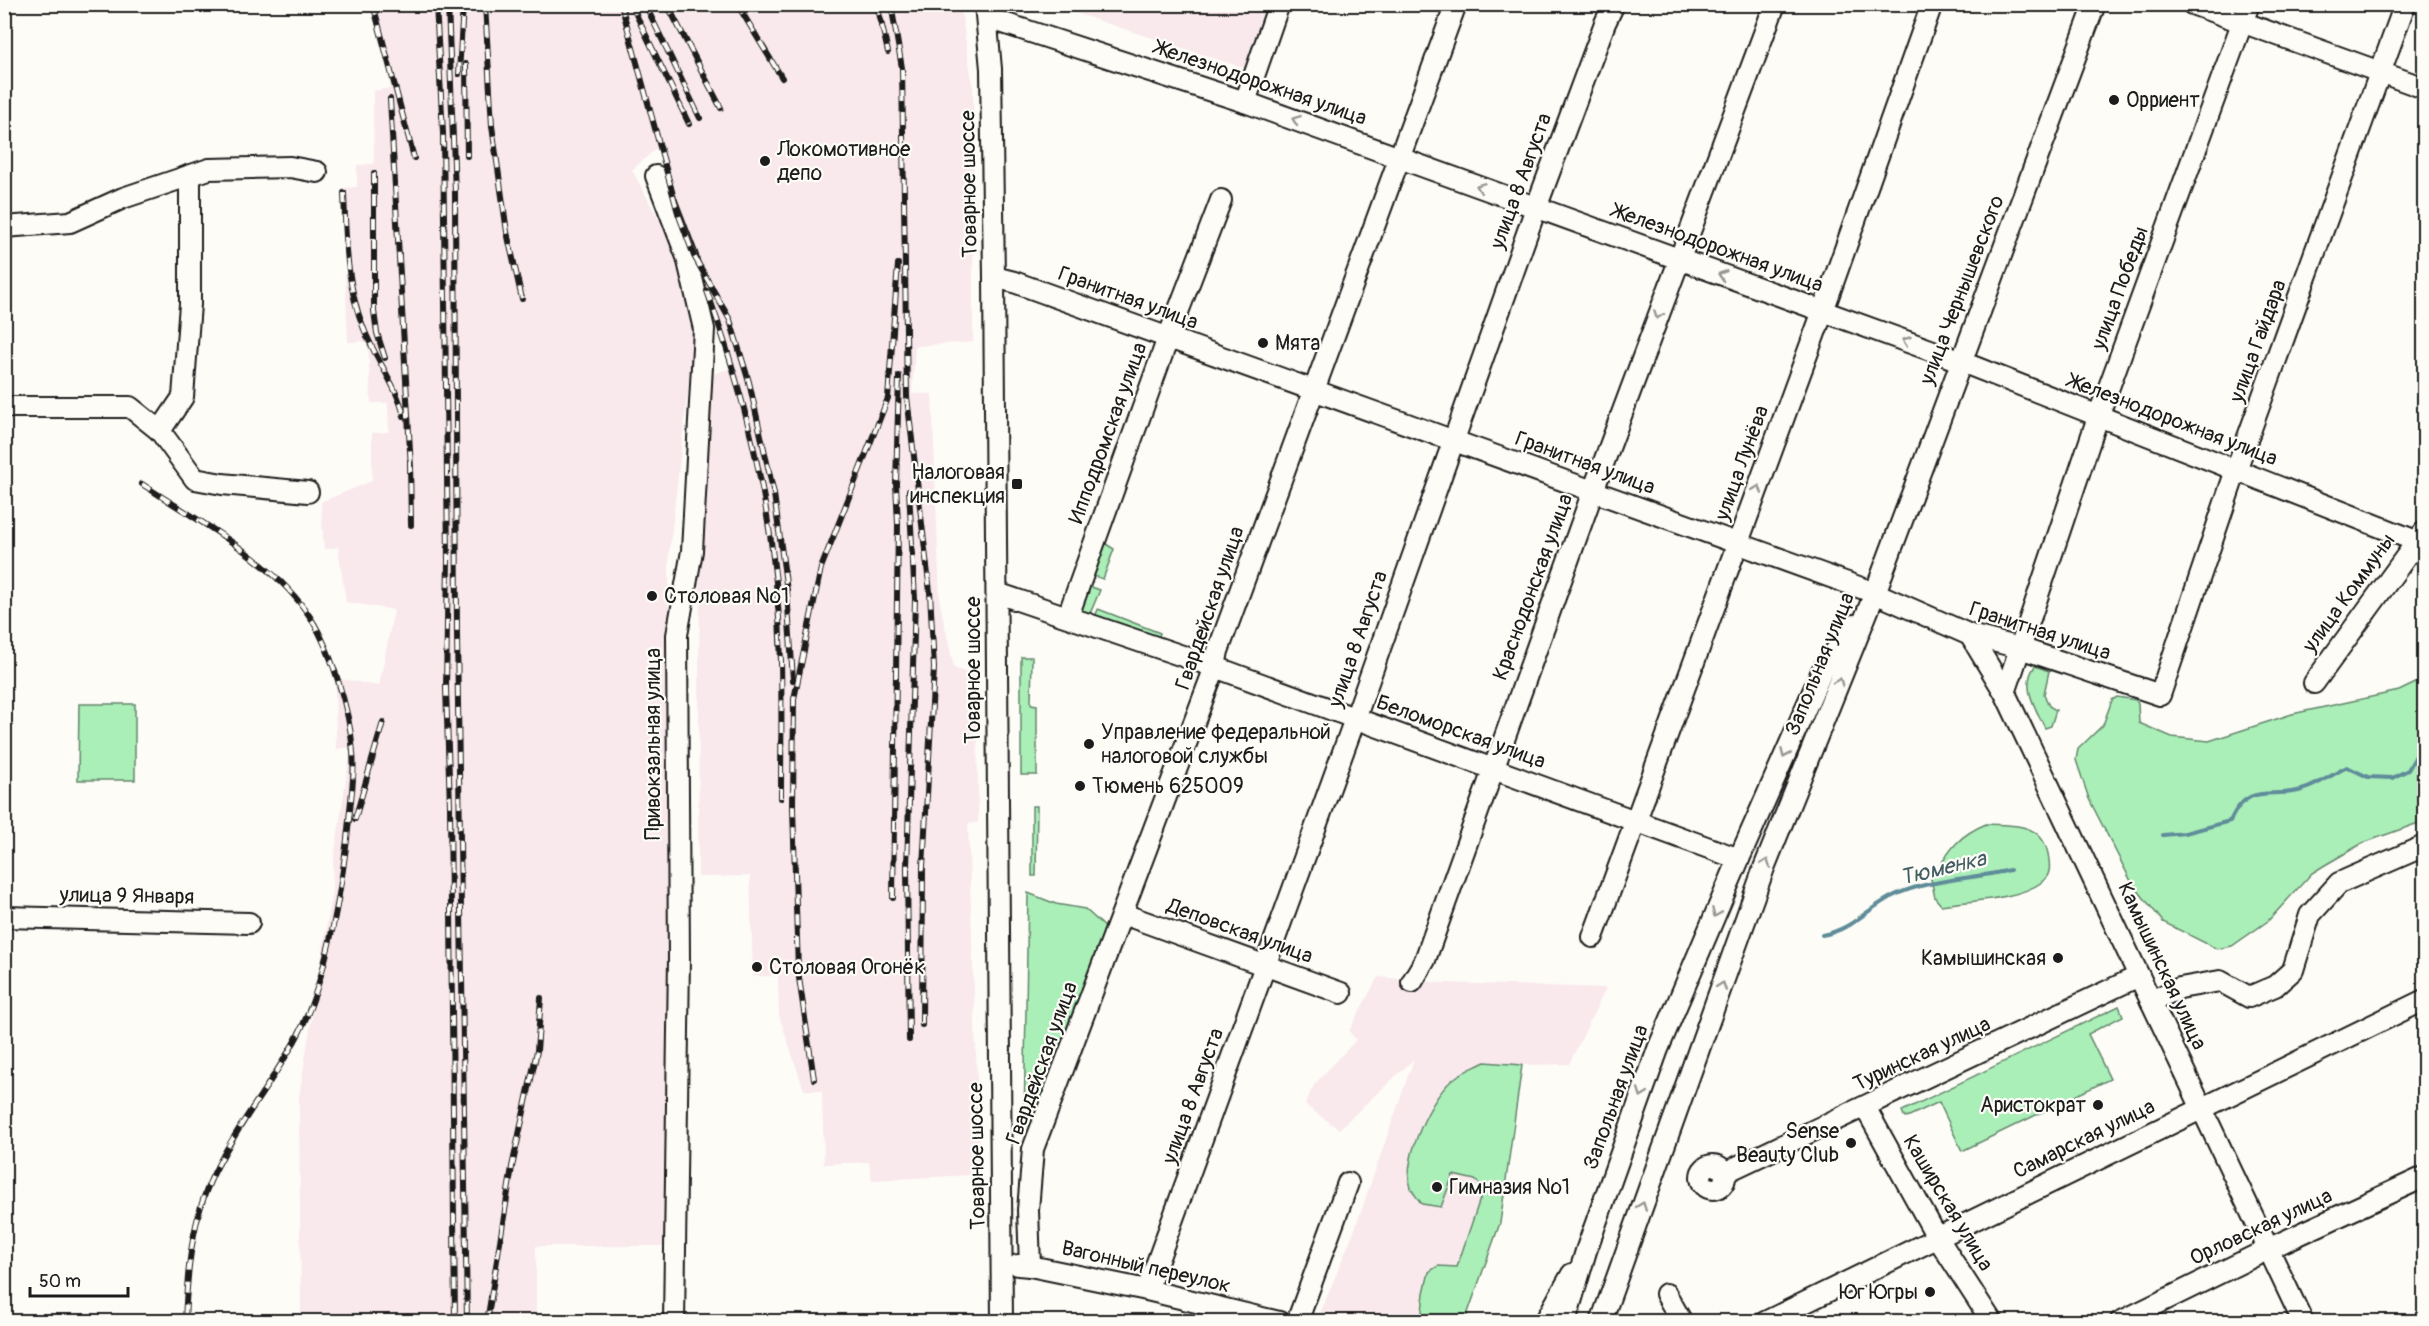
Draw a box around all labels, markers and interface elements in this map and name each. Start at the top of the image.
street label: Железнодорожная улица [1149,33,1370,132]
place label: Орриент [2126,87,2200,114]
marker: Орриент [2107,93,2121,107]
street label: Товарное шоссе [954,109,984,258]
street label: улица 8 Августа [1484,109,1558,254]
one-way arrow [1292,114,1302,127]
place label: Локомотивное депо [776,136,911,187]
marker: Локомотивное депо [758,154,772,168]
one-way arrow [1475,182,1486,194]
street label: улица Чернышевского [1913,192,2011,389]
street label: Железнодорожная улица [1606,196,1827,299]
street label: улица Победы [2085,223,2155,354]
street label: Гранитная улица [1054,260,1202,336]
one-way arrow [1717,270,1728,283]
street label: улица Гайдара [2223,276,2293,407]
one-way arrow [1653,309,1666,320]
place label: Мята [1275,330,1320,357]
one-way arrow [1901,335,1911,348]
marker: Мята [1256,336,1270,350]
street label: Ипподромская улица [1063,339,1153,527]
street label: Железнодорожная улица [2062,367,2281,472]
street label: улица Лунёва [1708,402,1775,525]
street label: Гранитная улица [1511,425,1659,501]
place label: Налоговая инспекция [910,459,1005,510]
marker: Налоговая инспекция [1010,477,1024,491]
one-way arrow [1751,484,1764,495]
street label: Краснодонская улица [1487,490,1579,684]
street label: Гвардейская улица [1169,523,1251,693]
street label: улица Коммуны [2296,528,2401,659]
street label: улица 8 Августа [1322,567,1394,712]
place label: Столовая №1 [664,583,789,610]
street label: Запольная улица [1779,588,1861,740]
marker: Столовая №1 [645,589,659,603]
street label: Гранитная улица [1966,595,2114,667]
street label: Товарное шоссе [960,596,987,744]
street label: Привокзальная улица [640,648,667,840]
one-way arrow [1832,677,1844,688]
street label: Беломорская улица [1373,689,1549,775]
place label: Управление федеральной налоговой службы [1101,719,1331,770]
marker: Управление федеральной налоговой службы [1082,737,1096,751]
one-way arrow [1781,747,1793,758]
place label: Тюмень 625009 [1092,773,1244,800]
marker: Тюмень 625009 [1073,779,1087,793]
water label: Тюменка [1897,844,1990,891]
one-way arrow [1759,858,1772,869]
street label: Камышинская улица [2111,878,2213,1054]
street label: улица 9 Января [58,881,195,911]
street label: Деповская улица [1162,892,1317,970]
one-way arrow [1711,906,1723,917]
place label: Камышинская [1921,945,2046,972]
marker: Камышинская [2051,951,2065,965]
place label: Столовая Огонёк [769,954,925,981]
marker: Столовая Огонёк [750,960,764,974]
street label: Гвардейская улица [1000,978,1084,1148]
one-way arrow [1715,981,1728,992]
street label: Туринская улица [1849,1010,1995,1098]
street label: Запольная улица [1577,1021,1655,1173]
street label: улица 8 Августа [1156,1024,1230,1169]
street label: Товарное шоссе [962,1081,992,1230]
one-way arrow [1637,1087,1650,1098]
place label: Аристократ [1980,1092,2086,1119]
street label: Самарская улица [2009,1093,2159,1185]
marker: Аристократ [2091,1098,2105,1112]
place label: Sense Beauty Club [1736,1118,1840,1169]
street label: Каширская улица [1897,1130,1999,1276]
marker: Sense Beauty Club [1844,1136,1858,1150]
place label: Гимназия №1 [1449,1174,1570,1201]
marker: Гимназия №1 [1430,1180,1444,1194]
street label: Орловская улица [2186,1182,2336,1272]
one-way arrow [1635,1201,1648,1212]
street label: Вагонный переулок [1059,1234,1233,1300]
scale bar [30,1260,128,1298]
text: 50 m [39,1270,81,1293]
place label: Юг Югры [1840,1279,1918,1306]
marker: Юг Югры [1923,1285,1937,1299]

